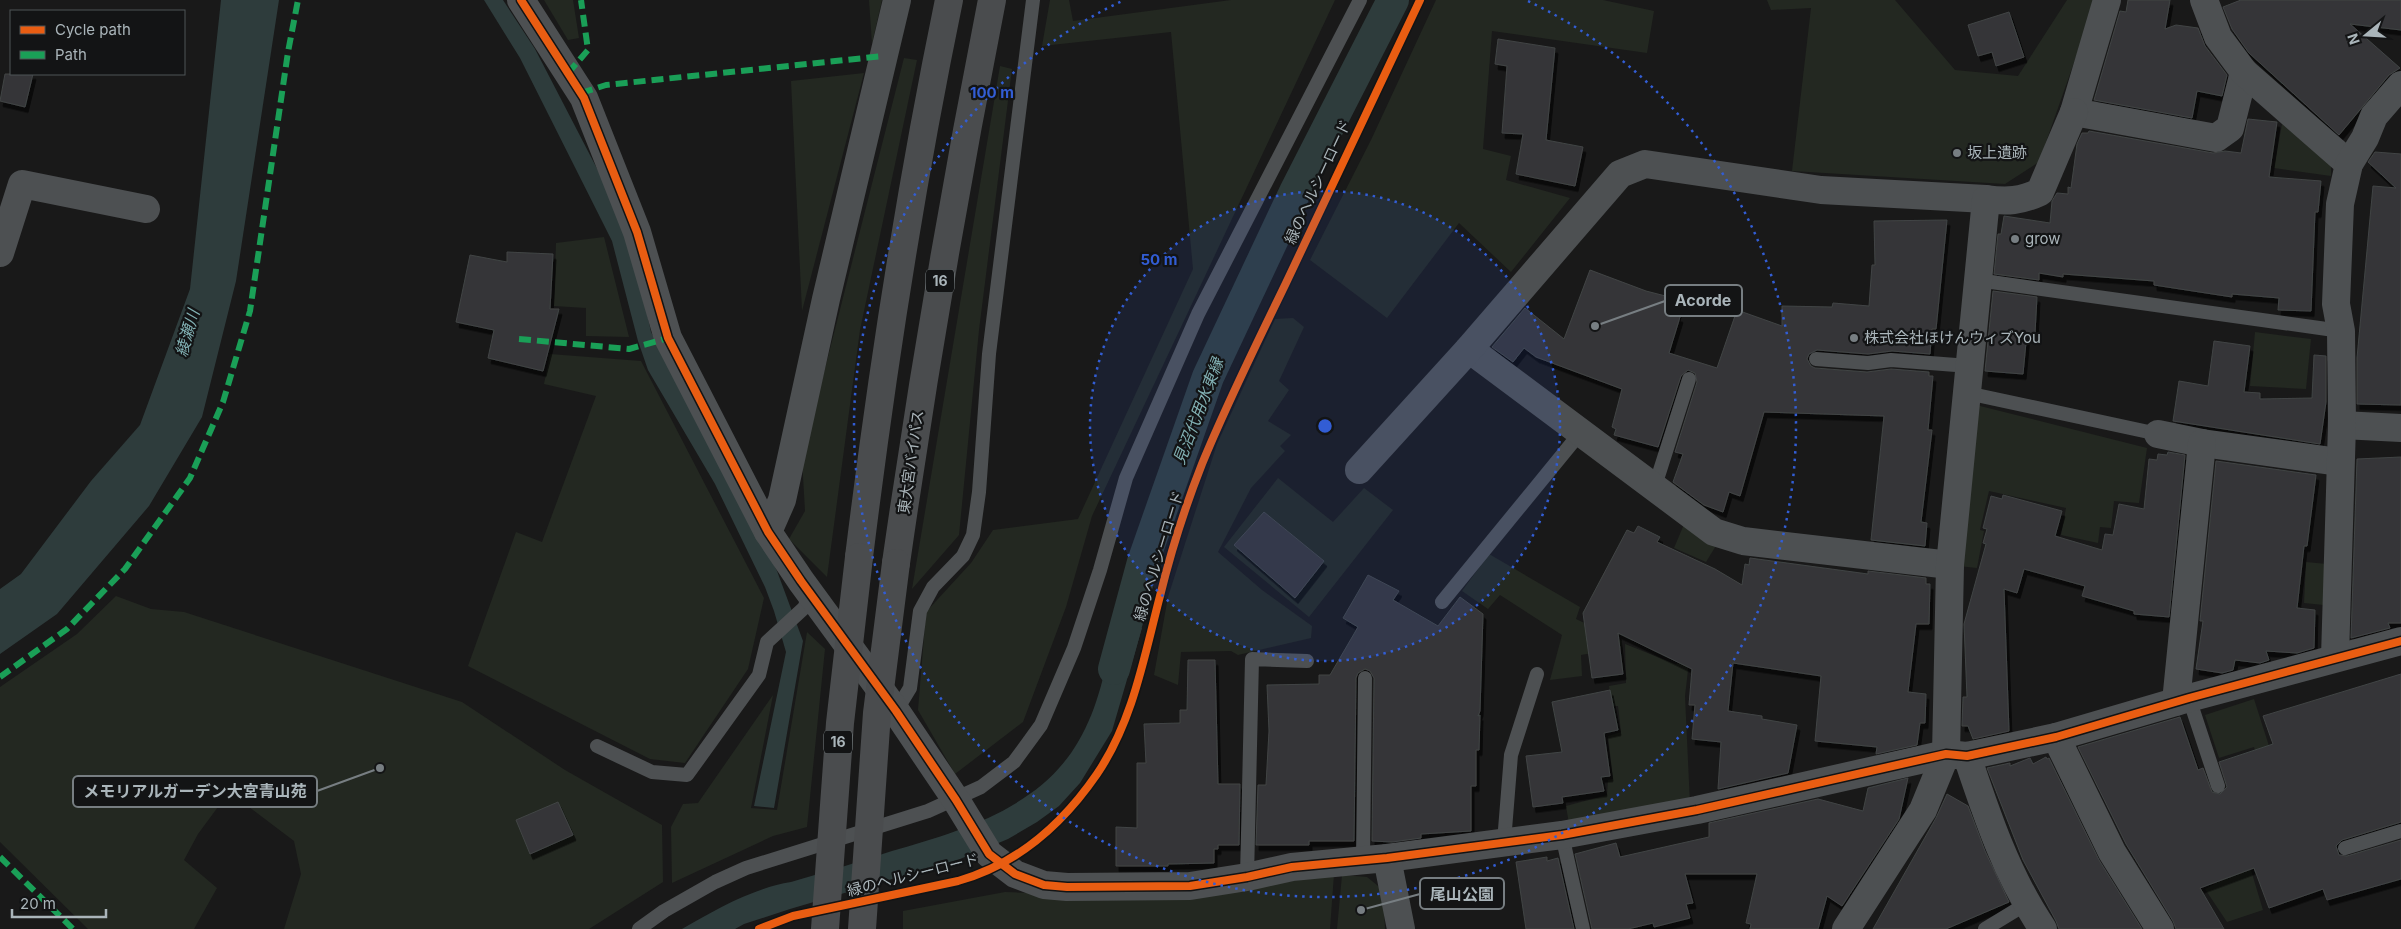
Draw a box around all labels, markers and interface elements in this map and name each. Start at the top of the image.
legend [10,10,185,75]
north arrow [2341,10,2391,60]
text: Cycle path [55,20,131,39]
text: N [2343,31,2363,47]
text: Path [55,45,87,64]
text: 100 m [970,83,1014,102]
street label: 緑のヘルシーロード [1280,117,1355,247]
place label: 坂上遺跡 [1967,143,2027,162]
marker: 坂上遺跡 [1951,147,1963,159]
place label: grow [2025,229,2061,248]
marker: grow [2009,233,2021,245]
text: 50 m [1141,250,1177,269]
road number: 16 [926,270,954,292]
callout: Acorde [1665,285,1742,316]
text: Acorde [1675,290,1731,310]
water label: 綾瀬川 [171,305,204,359]
place label: 株式会社ほけんウィズYou [1864,328,2041,347]
marker: 株式会社ほけんウィズYou [1848,332,1860,344]
water label: 見沼代用水東縁 [1169,353,1228,467]
street label: 東大宮バイパス [894,409,927,515]
centre of rings [1316,417,1334,435]
street label: 緑のヘルシーロード [1130,489,1187,623]
road number: 16 [824,730,852,754]
callout: メモリアルガーデン大宮青山苑 [73,776,317,807]
text: メモリアルガーデン大宮青山苑 [83,781,307,801]
street label: 緑のヘルシーロード [845,849,981,900]
callout: 尾山公園 [1420,878,1504,909]
text: 尾山公園 [1430,884,1494,904]
scale bar [12,886,106,918]
text: 20 m [20,894,56,913]

